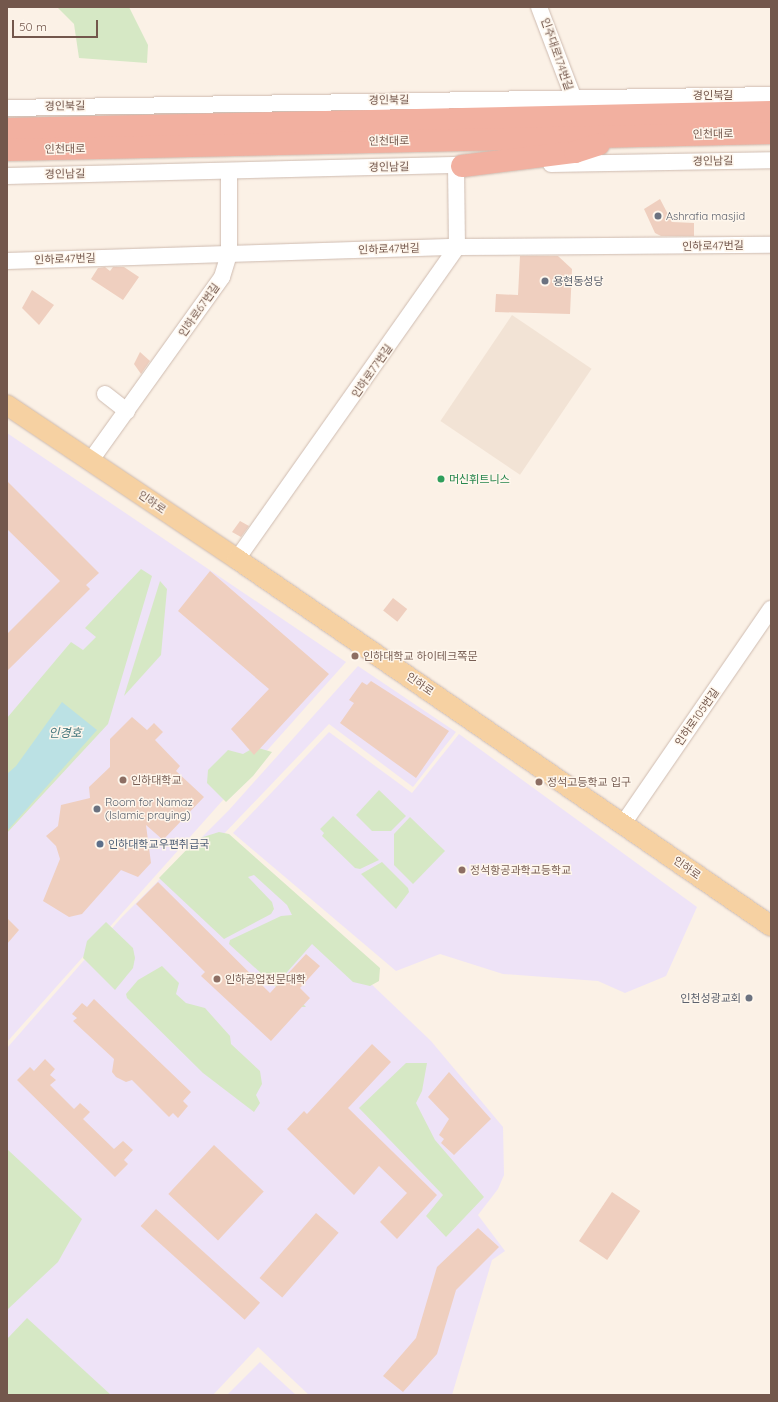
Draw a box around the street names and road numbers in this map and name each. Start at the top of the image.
street label: 인주대로174번길 [538,16,576,92]
street label: 경인북길 [693,88,733,102]
street label: 경인북길 [369,93,409,107]
street label: 경인북길 [45,99,85,113]
street label: 인천대로 [693,127,733,141]
street label: 인천대로 [369,134,409,148]
street label: 인천대로 [45,142,85,156]
street label: 경인남길 [693,154,733,168]
street label: 경인남길 [369,160,409,174]
street label: 경인남길 [45,167,85,181]
street label: 인하로47번길 [682,239,744,253]
street label: 인하로47번길 [358,241,420,257]
street label: 인하로47번길 [34,251,96,267]
street label: 인하로67번길 [176,281,222,339]
street label: 인하로77번길 [349,342,395,400]
street label: 인하로 [136,488,168,516]
street label: 인하로 [404,670,436,698]
street label: 인하로105번길 [672,686,722,748]
street label: 인하로 [671,854,703,882]

